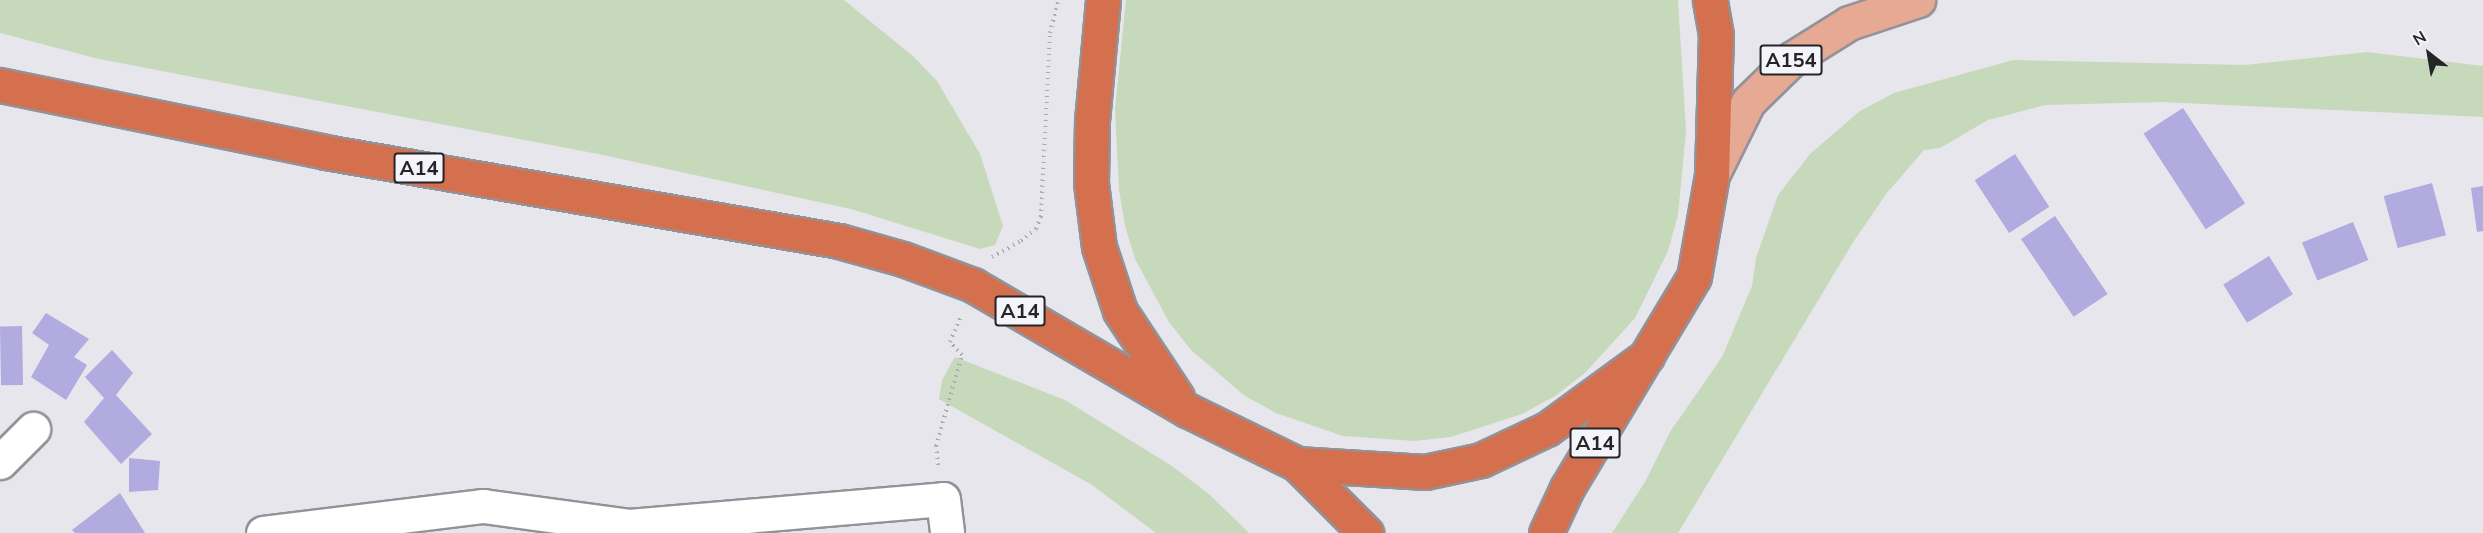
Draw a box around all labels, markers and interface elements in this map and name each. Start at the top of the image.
north arrow [2399,24,2459,84]
text: N [2409,26,2431,51]
road number: A154 [1760,43,1822,77]
road number: A14 [394,151,444,185]
road number: A14 [994,294,1046,328]
road number: A14 [1570,426,1620,460]

